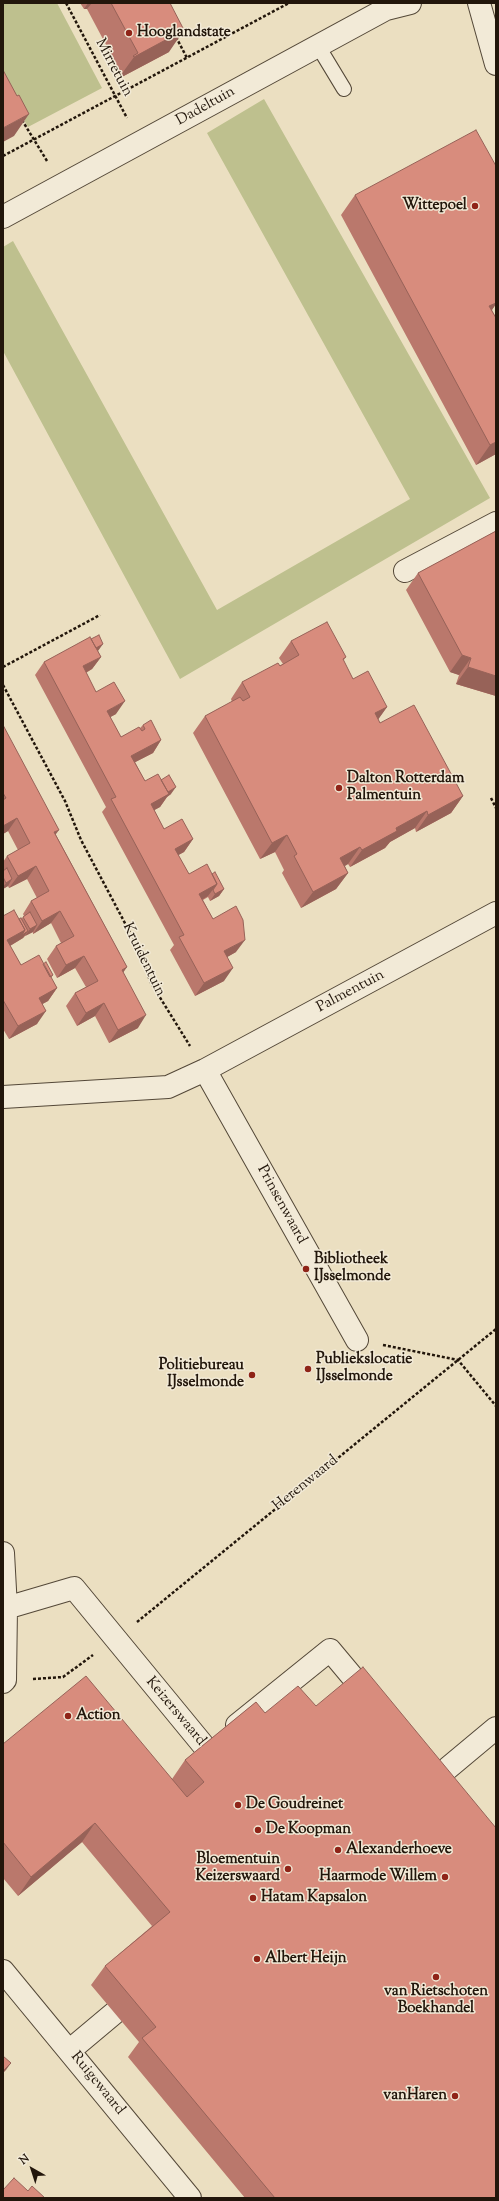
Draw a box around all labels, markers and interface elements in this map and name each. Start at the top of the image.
place label: Hooglandstate [137,24,231,42]
marker: Hooglandstate [124,28,134,38]
street label: Mirretuin [90,36,136,100]
street label: Dadeltuin [173,83,239,131]
place label: Wittepoel [402,197,467,215]
marker: Wittepoel [470,201,480,211]
place label: Dalton Rotterdam Palmentuin [347,770,464,805]
marker: Dalton Rotterdam Palmentuin [334,783,344,793]
street label: Kruidentuin [117,920,169,1000]
street label: Palmentuin [314,967,388,1017]
street label: Prinsenwaard [252,1162,310,1248]
place label: Bibliotheek IJsselmonde [314,1251,391,1286]
marker: Bibliotheek IJsselmonde [301,1264,311,1274]
place label: Publiekslocatie IJsselmonde [316,1351,412,1386]
place label: Politiebureau IJsselmonde [159,1357,244,1392]
marker: Publiekslocatie IJsselmonde [303,1364,313,1374]
marker: Politiebureau IJsselmonde [247,1370,257,1380]
street label: Herenwaard [270,1452,342,1516]
street label: Keizerswaard [141,1674,209,1750]
place label: Action [76,1707,121,1725]
marker: Action [63,1711,73,1721]
place label: De Goudreinet [246,1796,343,1814]
marker: De Goudreinet [233,1800,243,1810]
place label: De Koopman [266,1821,351,1839]
marker: De Koopman [253,1825,263,1835]
place label: Alexanderhoeve [346,1841,452,1859]
marker: Alexanderhoeve [333,1845,343,1855]
place label: Bloementuin Keizerswaard [195,1851,280,1886]
marker: Bloementuin Keizerswaard [283,1864,293,1874]
place label: Haarmode Willem [319,1868,437,1886]
marker: Haarmode Willem [440,1872,450,1882]
place label: Hatam Kapsalon [261,1889,367,1907]
marker: Hatam Kapsalon [248,1893,258,1903]
place label: Albert Heijn [265,1950,347,1968]
marker: Albert Heijn [252,1954,262,1964]
marker: van Rietschoten Boekhandel [431,1972,441,1982]
place label: van Rietschoten Boekhandel [384,1983,488,2018]
street label: Ruigewaard [66,2049,128,2119]
place label: vanHaren [383,2087,447,2105]
marker: vanHaren [450,2091,460,2101]
north arrow [12,2149,52,2189]
text: N [16,2151,33,2169]

